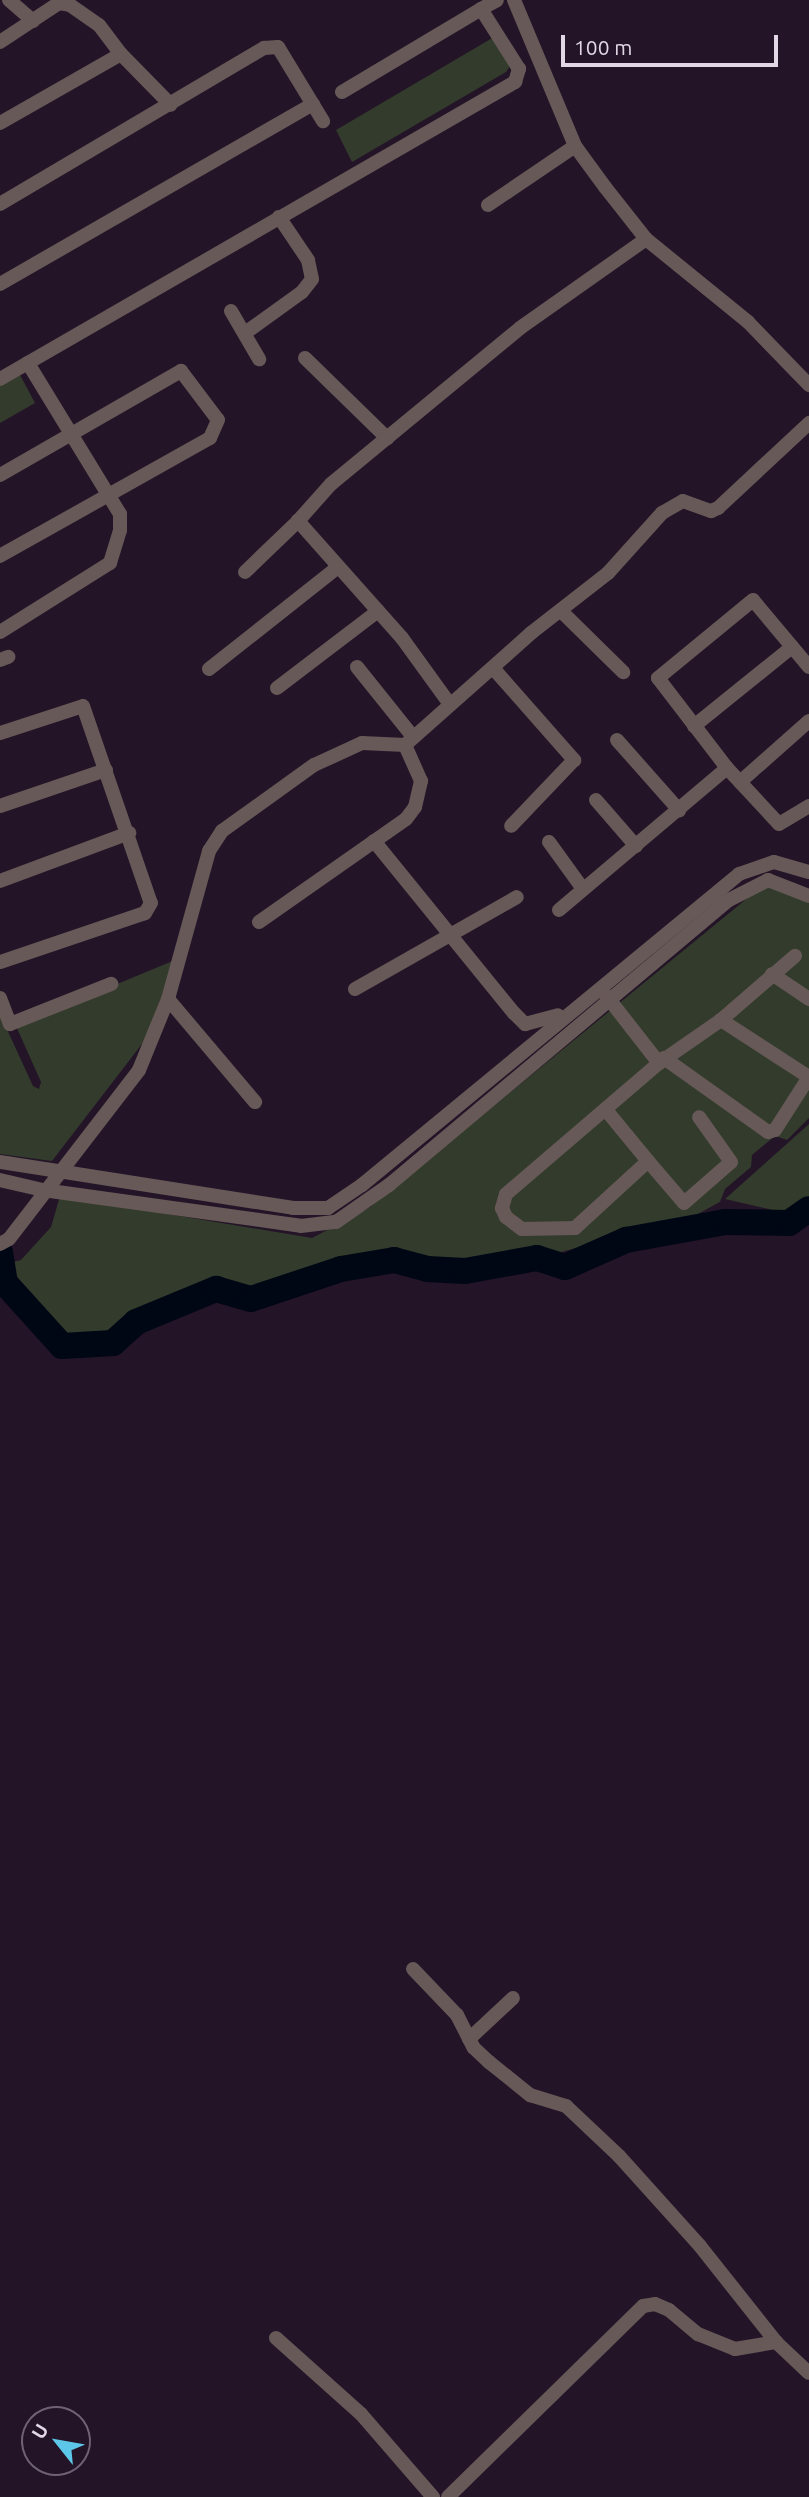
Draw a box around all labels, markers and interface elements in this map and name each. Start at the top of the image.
scale bar [564,21,781,65]
text: 100 m [574,35,632,59]
north arrow [21,2406,91,2476]
text: U [27,2420,53,2443]

